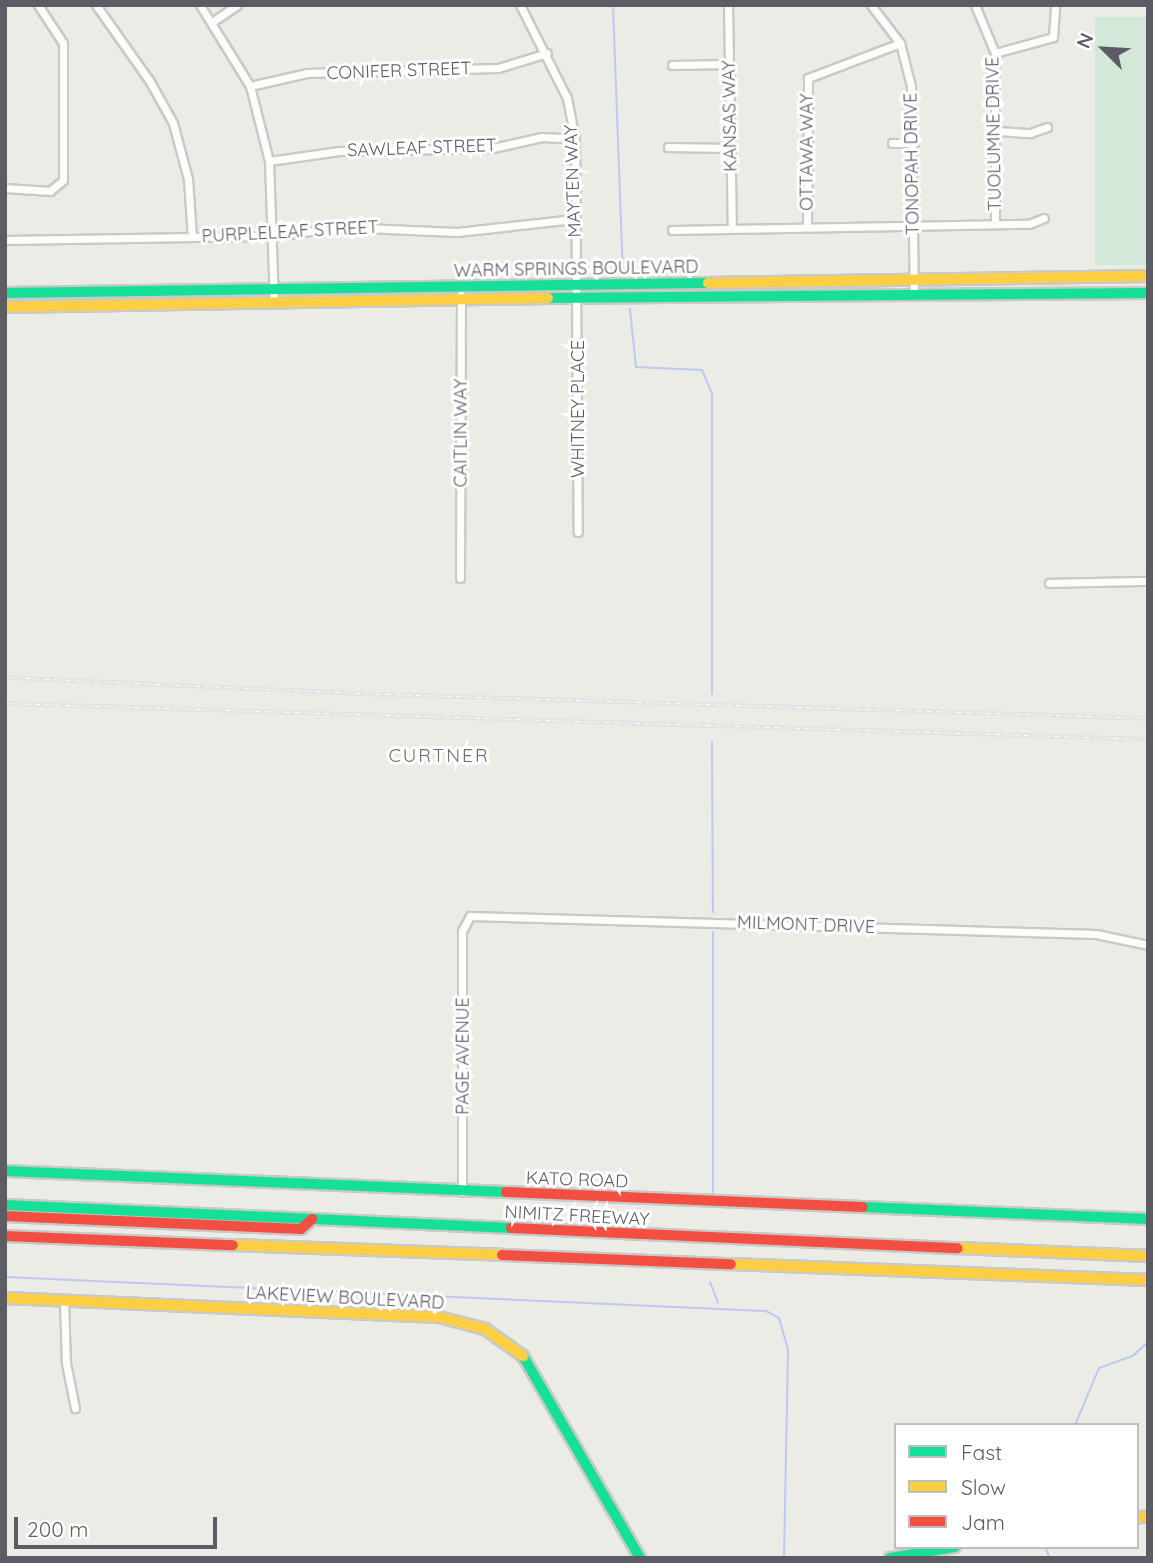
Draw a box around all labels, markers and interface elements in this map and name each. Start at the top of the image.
north arrow [1069,14,1139,84]
text: N [1071,29,1099,52]
street label: TUOLUMNE DRIVE [982,57,1006,211]
street label: CONIFER STREET [326,58,472,84]
street label: KANSAS WAY [718,60,742,172]
street label: OTTAWA WAY [796,93,818,211]
street label: TONOPAH DRIVE [900,93,924,235]
street label: MAYTEN WAY [560,124,586,238]
street label: SAWLEAF STREET [347,135,497,161]
street label: PURPLELEAF STREET [201,217,379,247]
street label: WARM SPRINGS BOULEVARD [453,256,699,282]
street label: WHITNEY PLACE [567,340,589,478]
street label: CAITLIN WAY [450,379,472,487]
district label: CURTNER [389,745,489,767]
street label: MILMONT DRIVE [737,912,875,938]
street label: PAGE AVENUE [452,997,474,1115]
street label: KATO ROAD [526,1167,628,1193]
street label: NIMITZ FREEWAY [504,1201,650,1231]
street label: LAKEVIEW BOULEVARD [245,1282,445,1314]
legend [894,1423,1139,1549]
text: Fast [961,1439,1002,1465]
text: Slow [961,1474,1006,1500]
scale bar [18,1504,220,1548]
text: Jam [961,1509,1005,1535]
text: 200 m [27,1516,89,1542]

